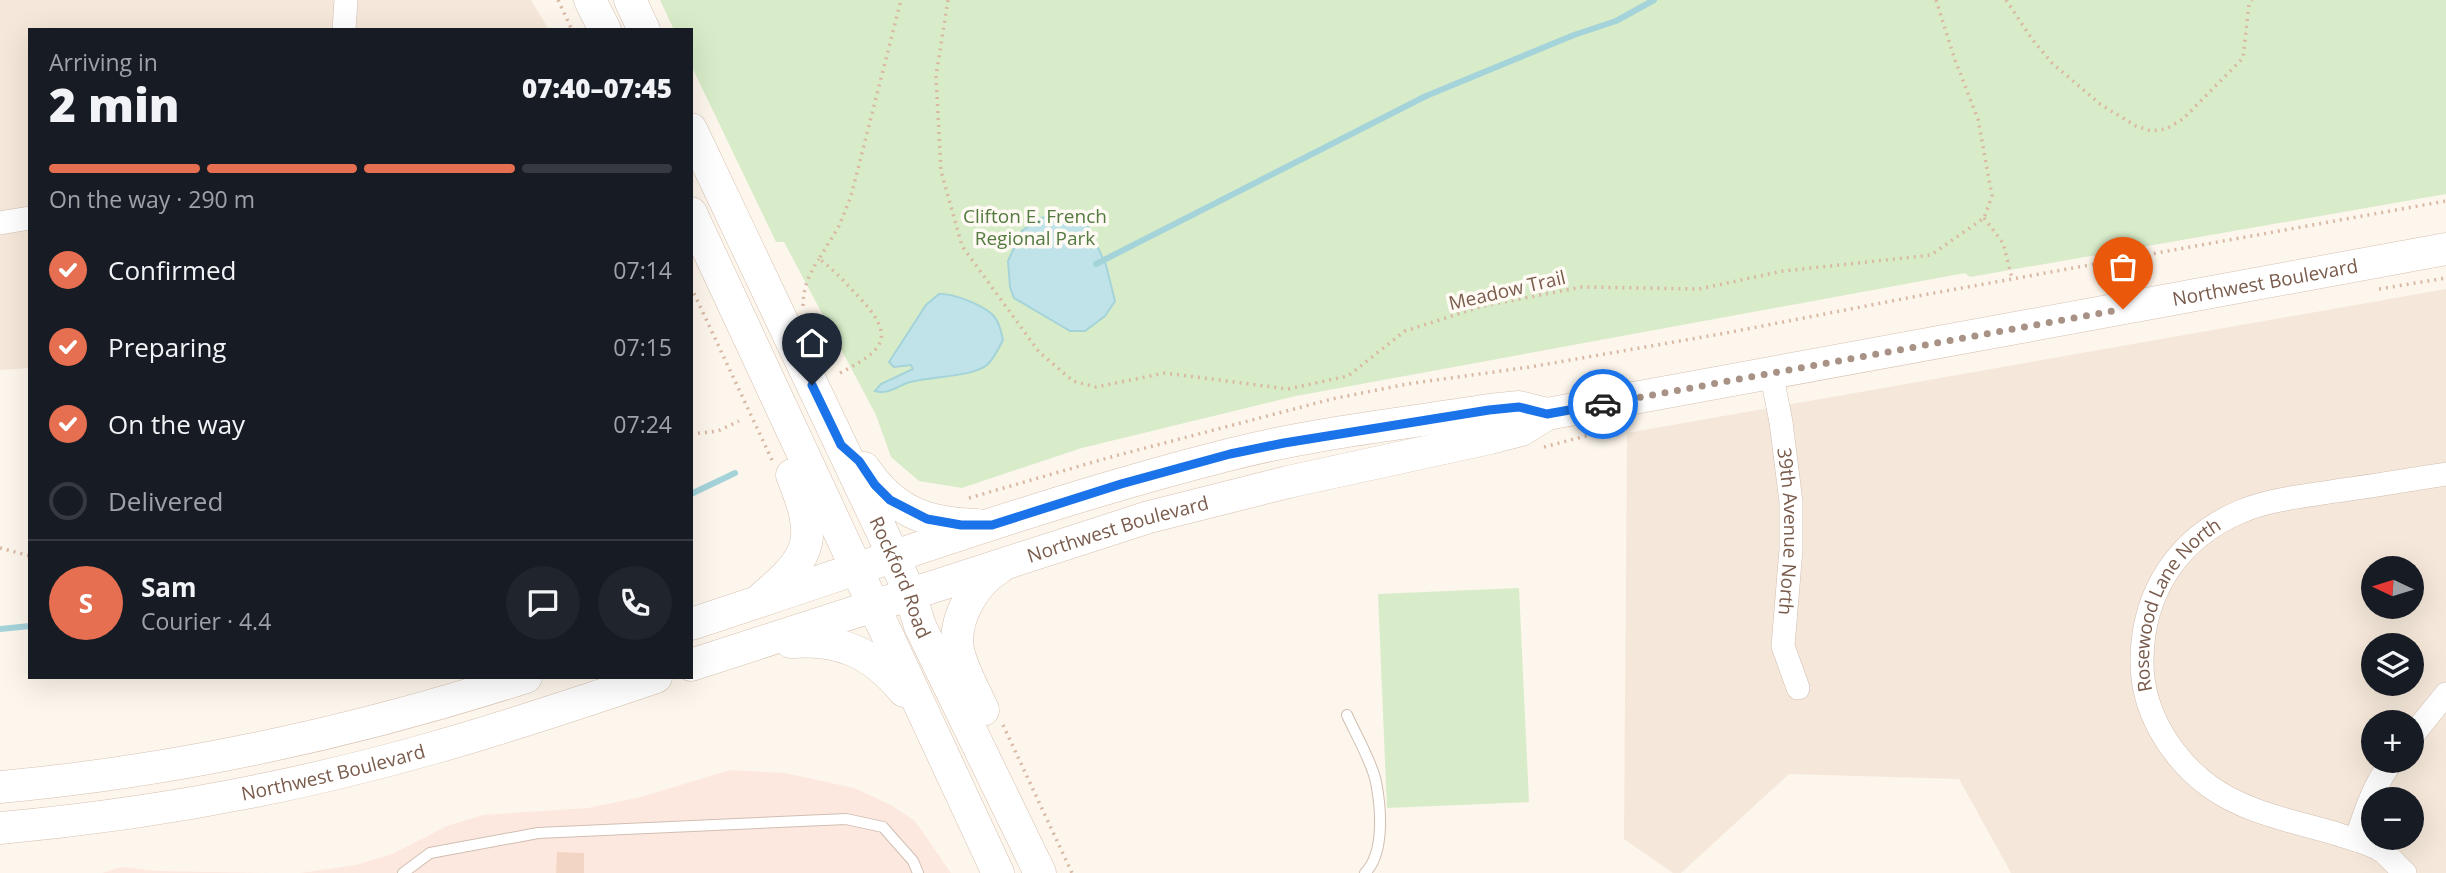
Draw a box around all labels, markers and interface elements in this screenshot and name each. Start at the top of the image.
text: Arriving in [49,46,158,78]
text: 07:40–07:45 [522,70,672,106]
text: 2 min [49,73,180,135]
text: On the way · 290 m [49,183,255,215]
park label: Clifton E. French Regional Park [963,203,1107,251]
pin [2093,237,2153,309]
icon: bag [2104,248,2142,286]
icon: check [49,251,87,289]
text: Confirmed [108,252,236,288]
street label: Northwest Boulevard [2170,252,2360,312]
text: 07:14 [613,254,672,286]
street label: Meadow Trail [1446,264,1568,316]
pin [782,313,842,385]
icon: home [793,324,831,362]
icon: check [49,328,87,366]
text: Preparing [108,329,226,365]
text: 07:15 [613,331,672,363]
courier [1568,369,1638,439]
icon: car [1584,385,1622,423]
icon: check [49,405,87,443]
text: On the way [108,406,245,442]
text: 07:24 [613,408,672,440]
street label: 39th Avenue North [1771,446,1804,616]
text: Delivered [108,483,223,519]
street label: Northwest Boulevard [1024,490,1211,569]
street label: Rockford Road [864,512,937,643]
street label: Rosewood Lane North [2129,512,2226,694]
north arrow [2361,556,2424,620]
map controls [2361,556,2424,850]
button: chat [506,566,580,640]
button: phone [598,566,672,640]
text: Sam [141,569,197,605]
text: S [79,585,93,621]
text: Courier · 4.4 [141,605,271,637]
button: layers [2361,633,2424,696]
button: + [2361,710,2424,773]
street label: Northwest Boulevard [239,738,428,807]
button: − [2361,787,2424,850]

